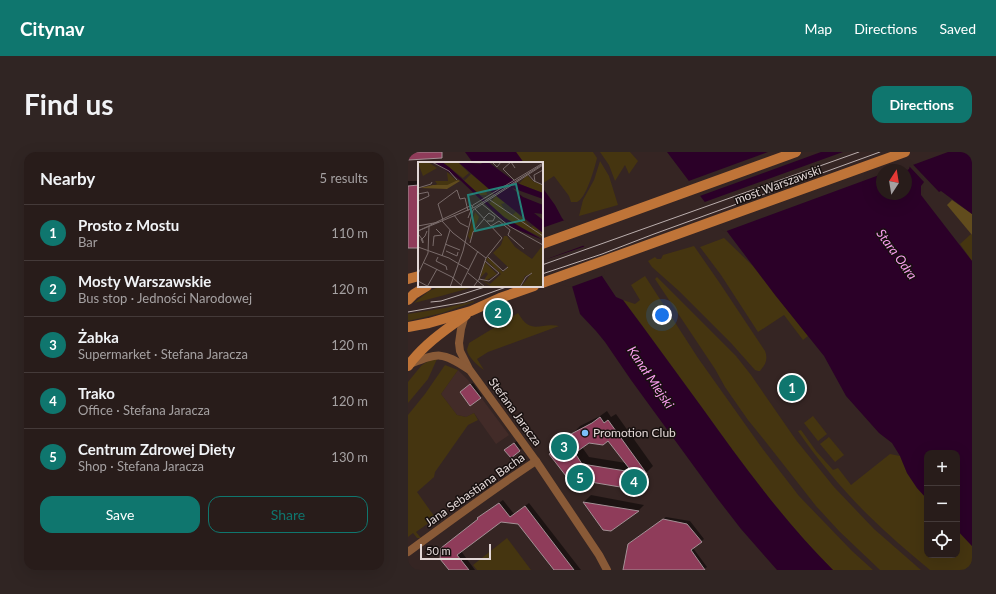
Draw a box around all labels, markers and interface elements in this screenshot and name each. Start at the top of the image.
text: Citynav [20,17,85,40]
text: Map [805,20,832,37]
text: Directions [854,20,917,37]
text: Saved [939,20,976,37]
button: Directions [872,86,972,123]
text: Find us [24,87,114,121]
inset map [418,162,543,287]
street label: most Warszawski [732,162,823,207]
north arrow [876,164,912,200]
text: Nearby [40,168,95,189]
text: 5 results [320,170,368,186]
text: Prosto z Mostu [78,216,179,234]
text: 1 [49,225,57,241]
text: 110 m [331,225,368,241]
water label: Stara Odra [873,226,921,283]
text: Bar [78,234,98,250]
text: Mosty Warszawskie [78,272,211,290]
text: 2 [49,281,57,297]
text: 120 m [331,281,368,297]
text: Bus stop · Jedności Narodowej [78,290,252,306]
pin: 2 [485,298,511,328]
your location [652,305,672,325]
text: Żabka [78,328,119,346]
text: 3 [49,337,57,353]
text: 120 m [331,337,368,353]
water label: Kanał Miejski [624,343,678,411]
text: Supermarket · Stefana Jaracza [78,346,248,362]
pin: 1 [779,373,805,403]
street label: Stefana Jaracza [486,375,545,449]
text: Trako [78,384,115,402]
text: 4 [49,393,57,409]
text: 120 m [331,393,368,409]
text: Office · Stefana Jaracza [78,402,210,418]
place label: Promotion Club [593,425,676,440]
marker: Promotion Club [580,428,590,438]
pin: 3 [551,432,577,462]
text: Centrum Zdrowej Diety [78,440,235,458]
text: 5 [49,449,57,465]
text: 130 m [331,449,368,465]
street label: Jana Sebastiana Bacha [422,449,528,530]
map controls [924,450,960,558]
button: + [924,450,960,486]
text: Shop · Stefana Jaracza [78,458,204,474]
pin: 5 [567,463,593,493]
pin: 4 [621,467,647,497]
button: − [924,486,960,522]
button: Save [40,496,200,533]
button: Share [208,496,368,533]
button: locate [924,522,960,558]
scale bar [420,542,491,561]
text: 50 m [426,544,451,557]

